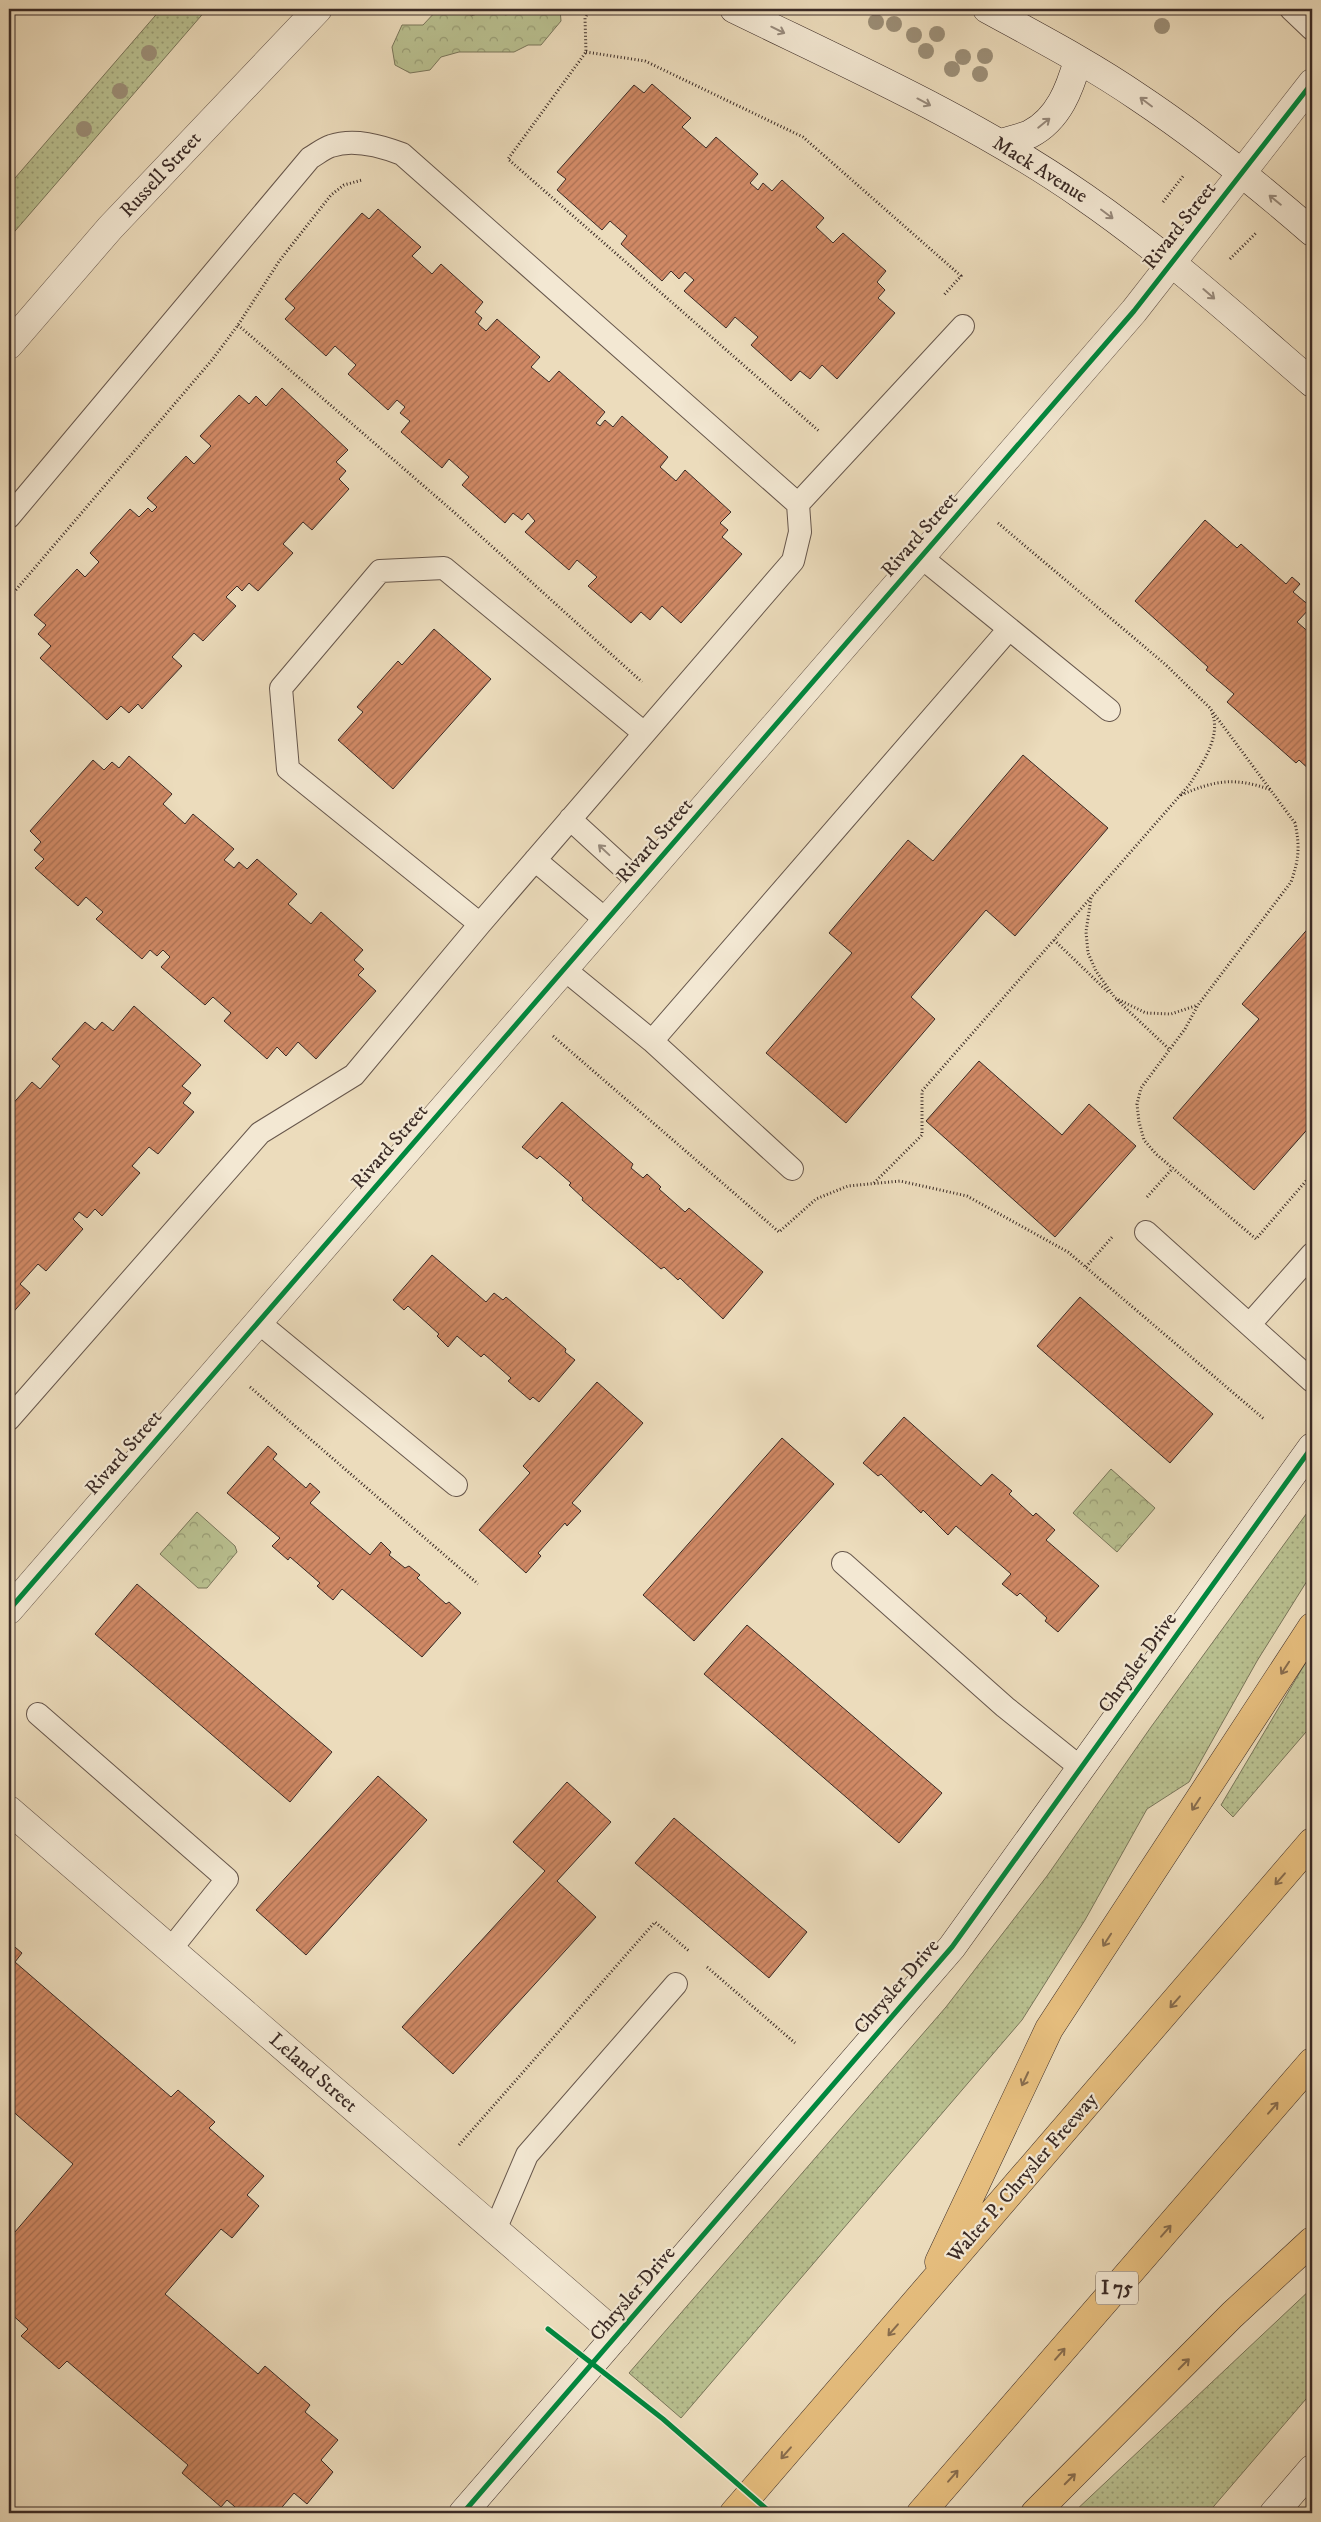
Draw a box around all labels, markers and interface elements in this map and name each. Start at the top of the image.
one-way arrow [770,26,785,35]
one-way arrow [1139,97,1153,108]
one-way arrow [916,98,931,107]
one-way arrow [1037,118,1050,129]
street label: Russell Street [115,127,207,223]
street label: Mack Avenue [988,131,1092,209]
street label: Rivard Street [1138,177,1222,275]
one-way arrow [1269,195,1282,206]
one-way arrow [1100,209,1114,219]
one-way arrow [1202,288,1215,299]
street label: Rivard Street [876,487,964,583]
street label: Rivard Street [611,793,699,889]
one-way arrow [598,845,611,856]
street label: Rivard Street [346,1099,434,1195]
street label: Rivard Street [80,1405,168,1501]
street label: Chrysler Drive [1093,1608,1183,1718]
one-way arrow [1280,1661,1291,1675]
one-way arrow [1191,1796,1201,1810]
one-way arrow [1275,1872,1286,1885]
one-way arrow [1102,1932,1112,1946]
street label: Chrysler Drive [849,1934,945,2040]
one-way arrow [1169,1995,1180,2008]
street label: Leland Street [264,2028,362,2118]
one-way arrow [1020,2071,1029,2086]
street label: Walter P. Chrysler Freeway [942,2088,1104,2269]
one-way arrow [1267,2102,1278,2115]
one-way arrow [1160,2225,1171,2238]
street label: Chrysler Drive [585,2241,681,2347]
road number: I 75 [1096,2272,1138,2304]
one-way arrow [887,2323,898,2336]
one-way arrow [1054,2347,1065,2360]
one-way arrow [1178,2357,1190,2370]
one-way arrow [781,2446,792,2459]
one-way arrow [947,2470,959,2483]
one-way arrow [1063,2473,1076,2485]

